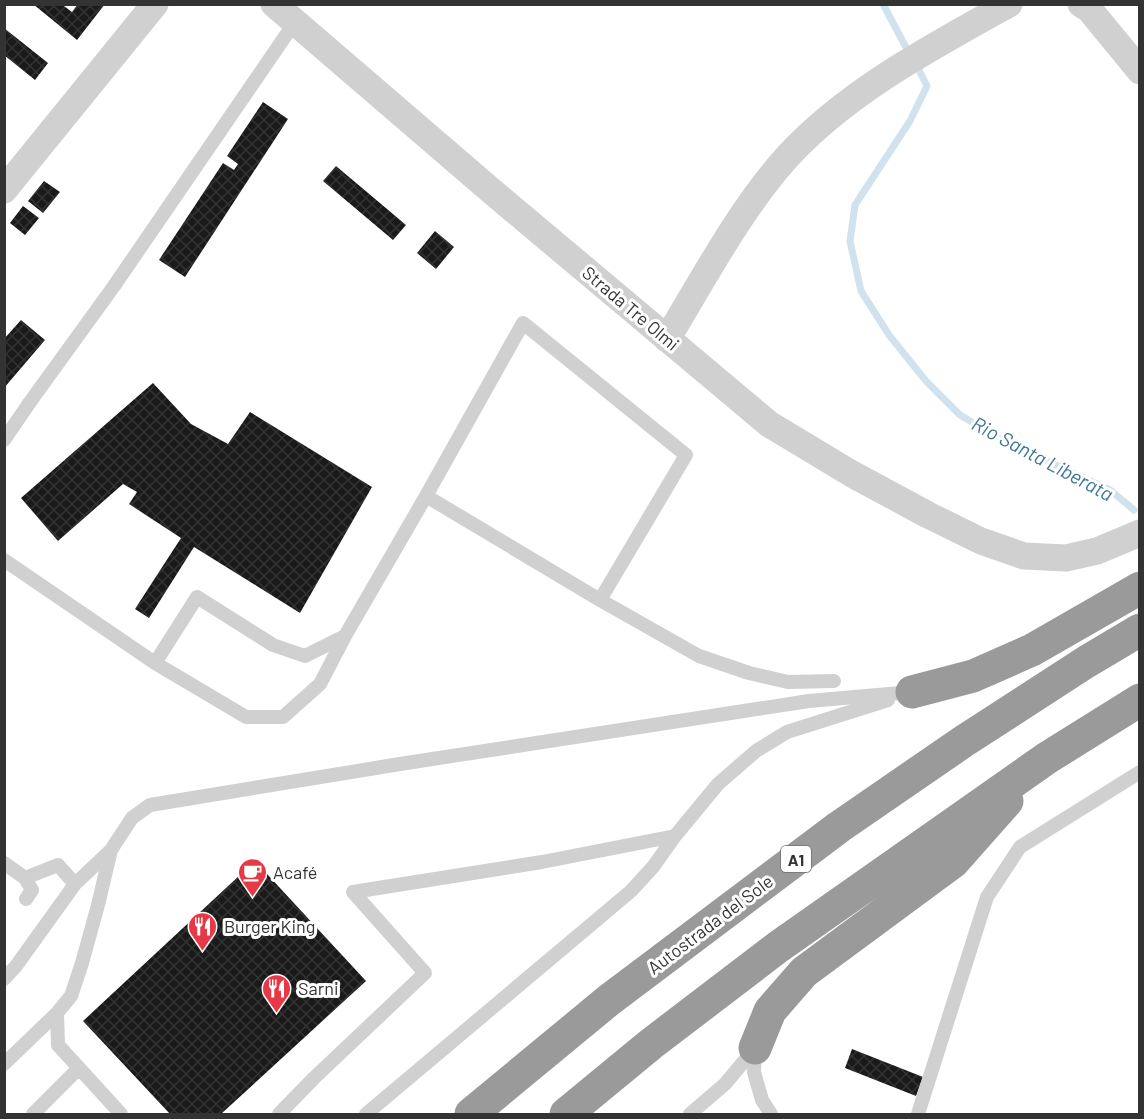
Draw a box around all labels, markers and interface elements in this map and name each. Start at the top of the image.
street label: Strada Tre Olmi [578,261,684,355]
water label: Rio Santa Liberata [968,411,1118,505]
road number: A1 [781,846,811,872]
cafe icon: Acafé [236,856,268,898]
place label: Acafé [273,861,317,883]
street label: Autostrada del Sole [643,870,777,978]
restaurant icon: Burger King [187,910,219,952]
place label: Burger King [224,915,315,937]
restaurant icon: Sarni [261,972,293,1014]
place label: Sarni [298,977,339,999]

